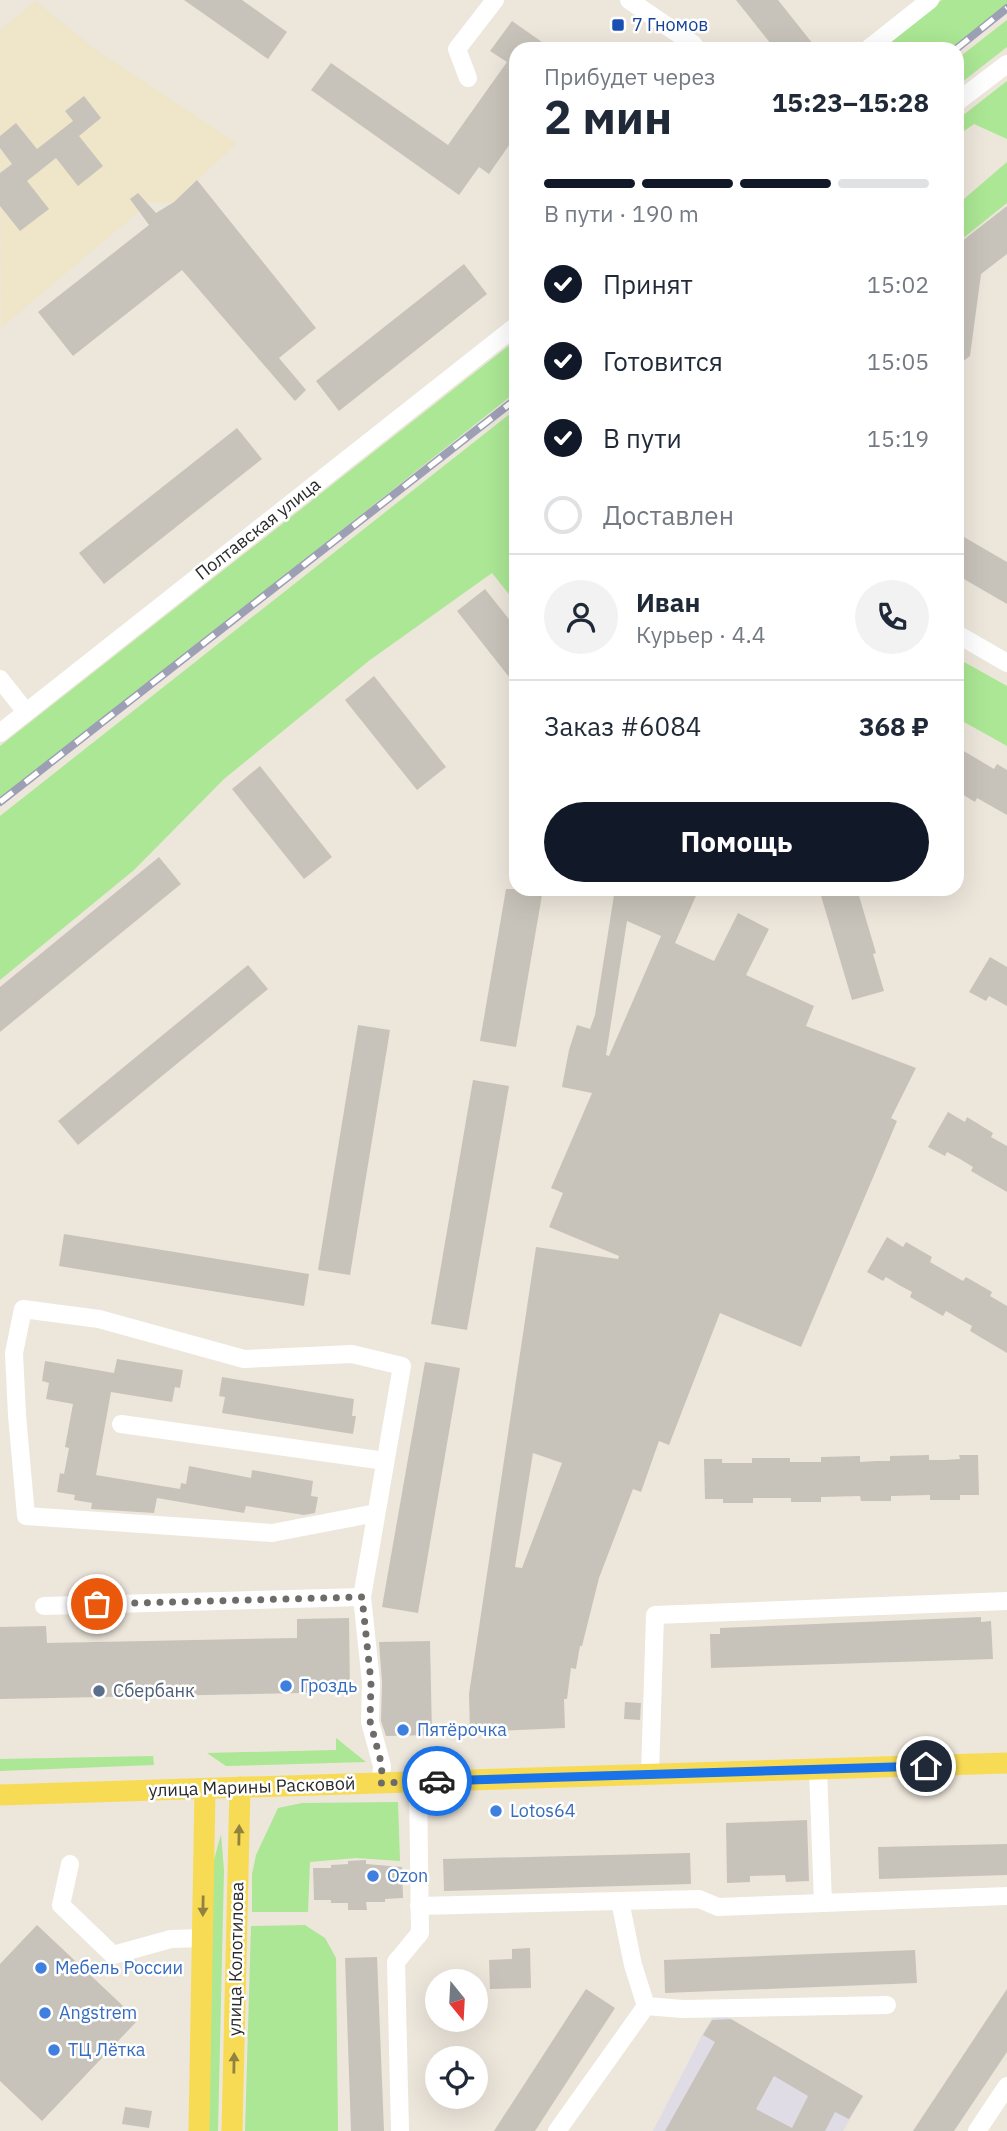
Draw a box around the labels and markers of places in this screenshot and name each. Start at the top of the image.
place label: 7 Гномов [632,13,708,36]
marker: 7 Гномов [610,17,626,33]
pin [67,1574,127,1634]
place label: Гроздь [300,1674,357,1697]
marker: Гроздь [278,1678,294,1694]
place label: Сбербанк [113,1679,195,1702]
marker: Сбербанк [91,1683,107,1699]
place label: Пятёрочка [417,1718,507,1741]
marker: Пятёрочка [395,1722,411,1738]
pin [896,1736,956,1796]
place label: Lotos64 [510,1799,576,1822]
marker: Lotos64 [488,1803,504,1819]
place label: Ozon [387,1864,428,1887]
marker: Ozon [365,1868,381,1884]
place label: Мебель России [55,1956,183,1979]
marker: Мебель России [33,1960,49,1976]
place label: Angstrem [59,2001,137,2024]
marker: Angstrem [37,2005,53,2021]
place label: ТЦ Лётка [68,2038,146,2061]
marker: ТЦ Лётка [46,2042,62,2058]

